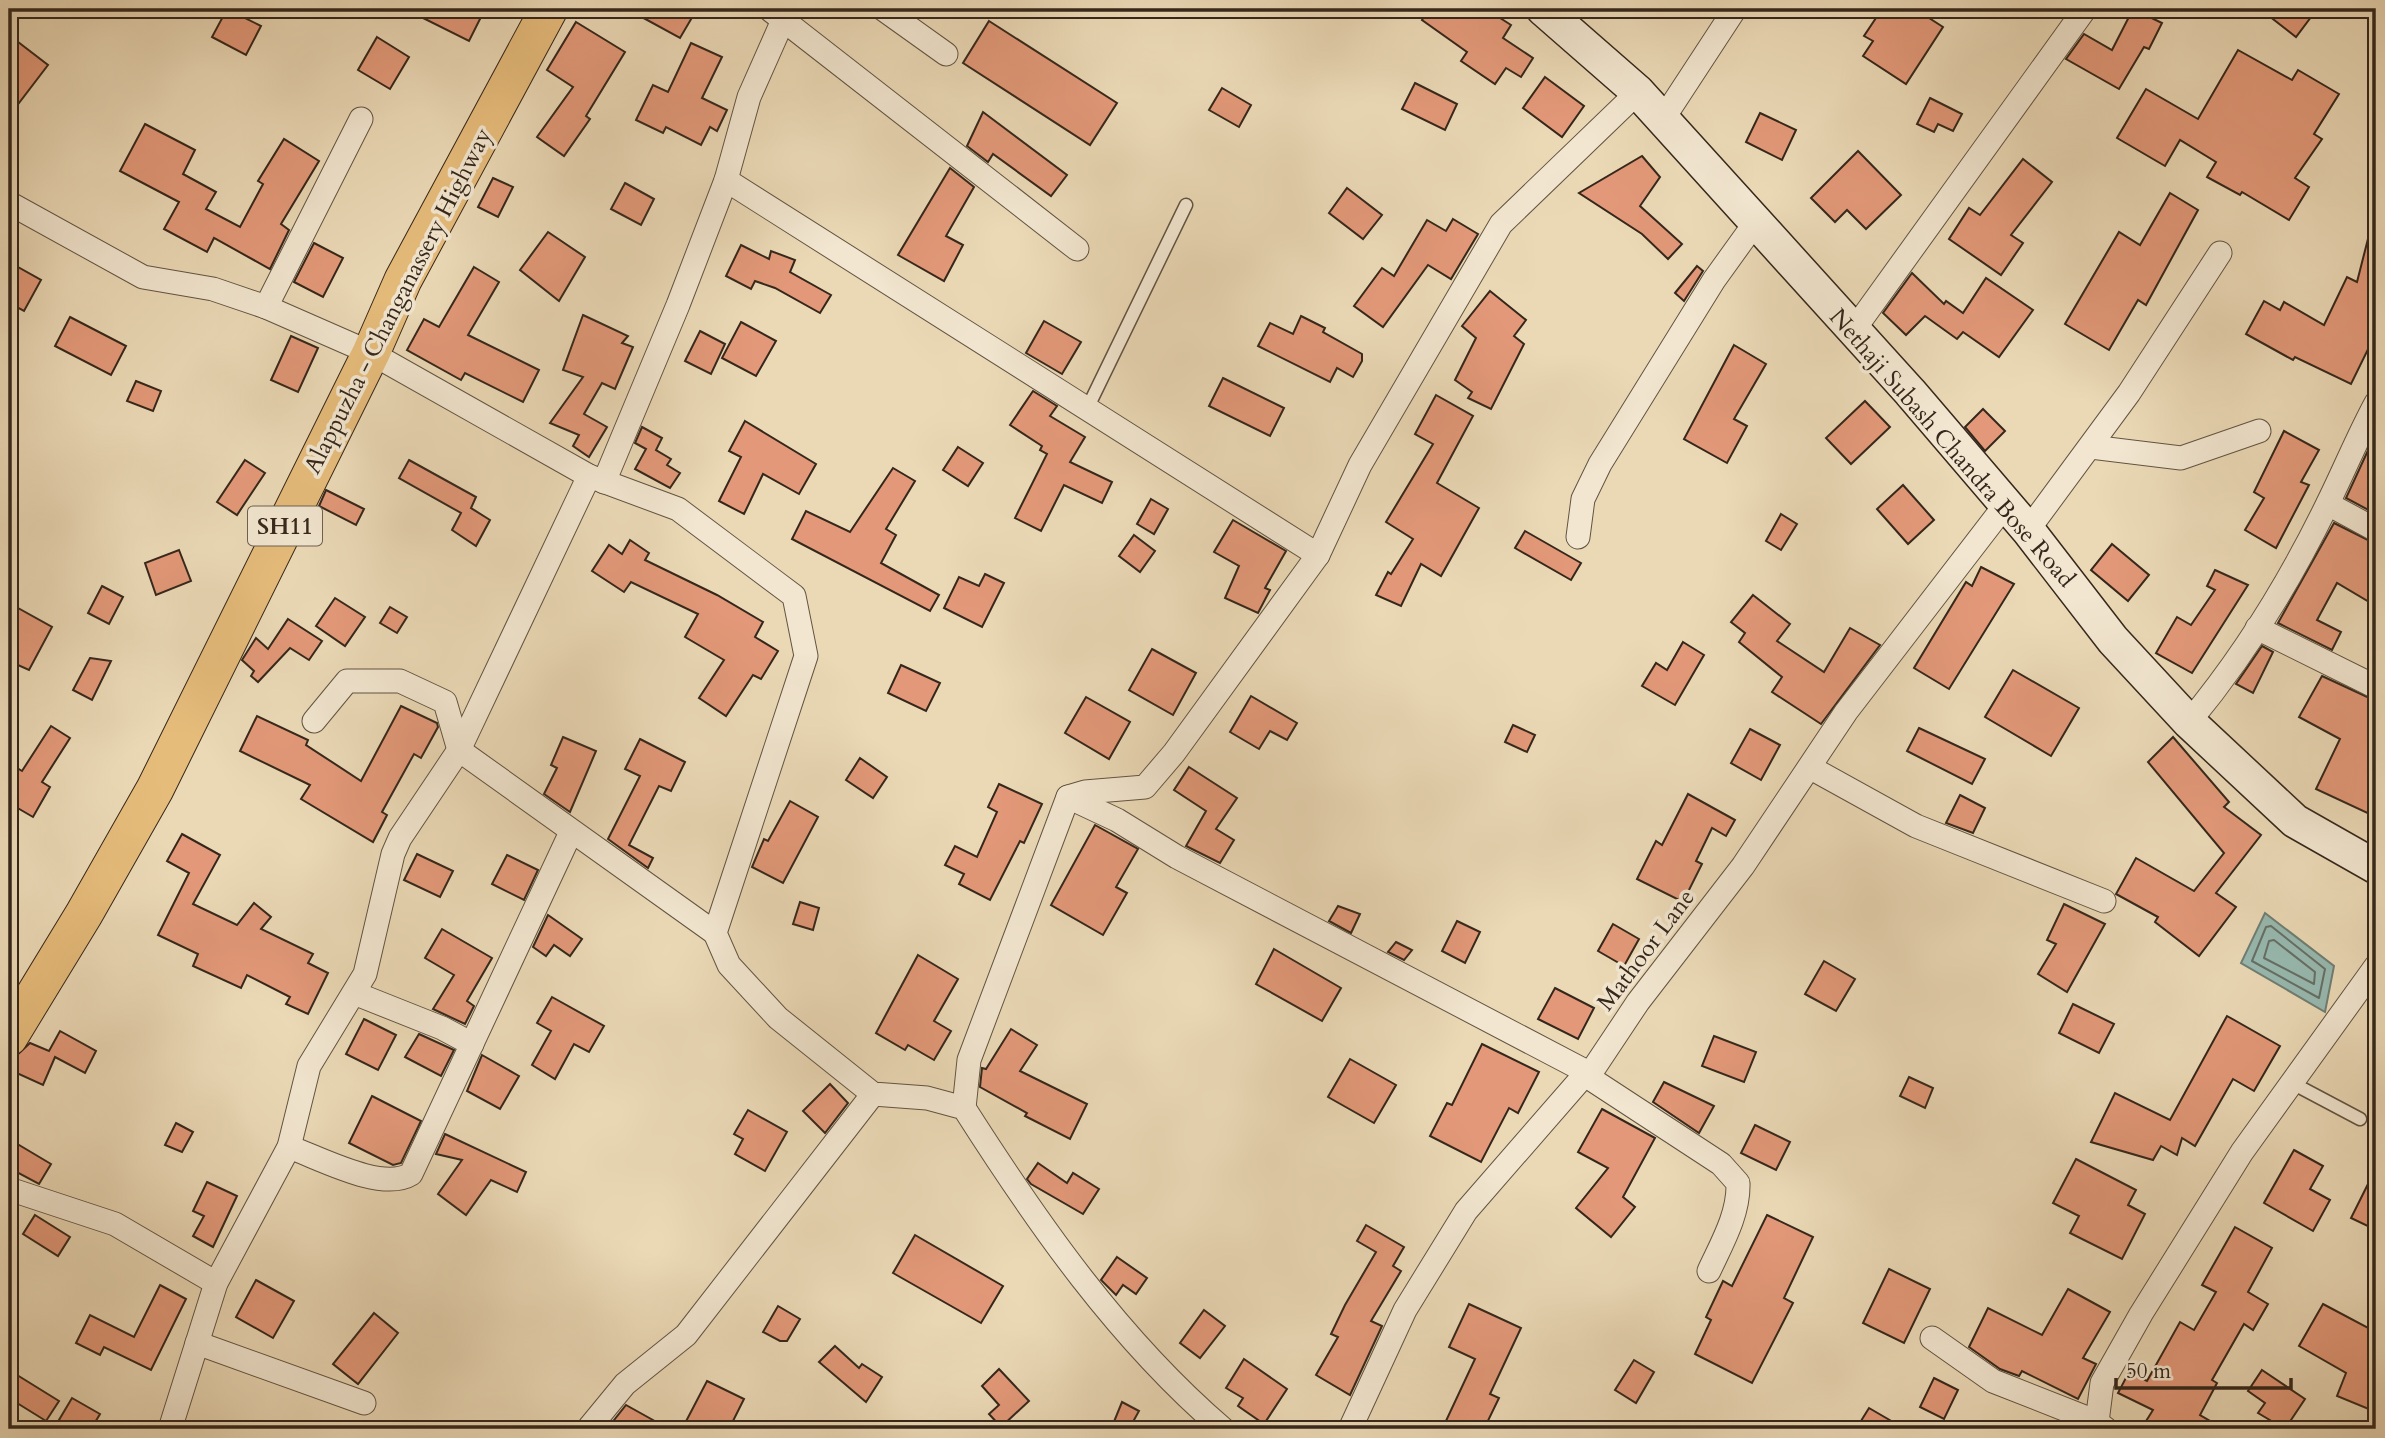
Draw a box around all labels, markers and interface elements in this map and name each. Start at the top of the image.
street label: Alappuzha - Changanassery Highway [296,122,500,480]
street label: Nethaji Subash Chandra Bose Road [1822,301,2083,595]
road number: SH11 [248,506,322,546]
street label: Mathoor Lane [1589,882,1703,1018]
scale bar [2116,1347,2290,1391]
text: 50 m [2126,1357,2171,1386]

